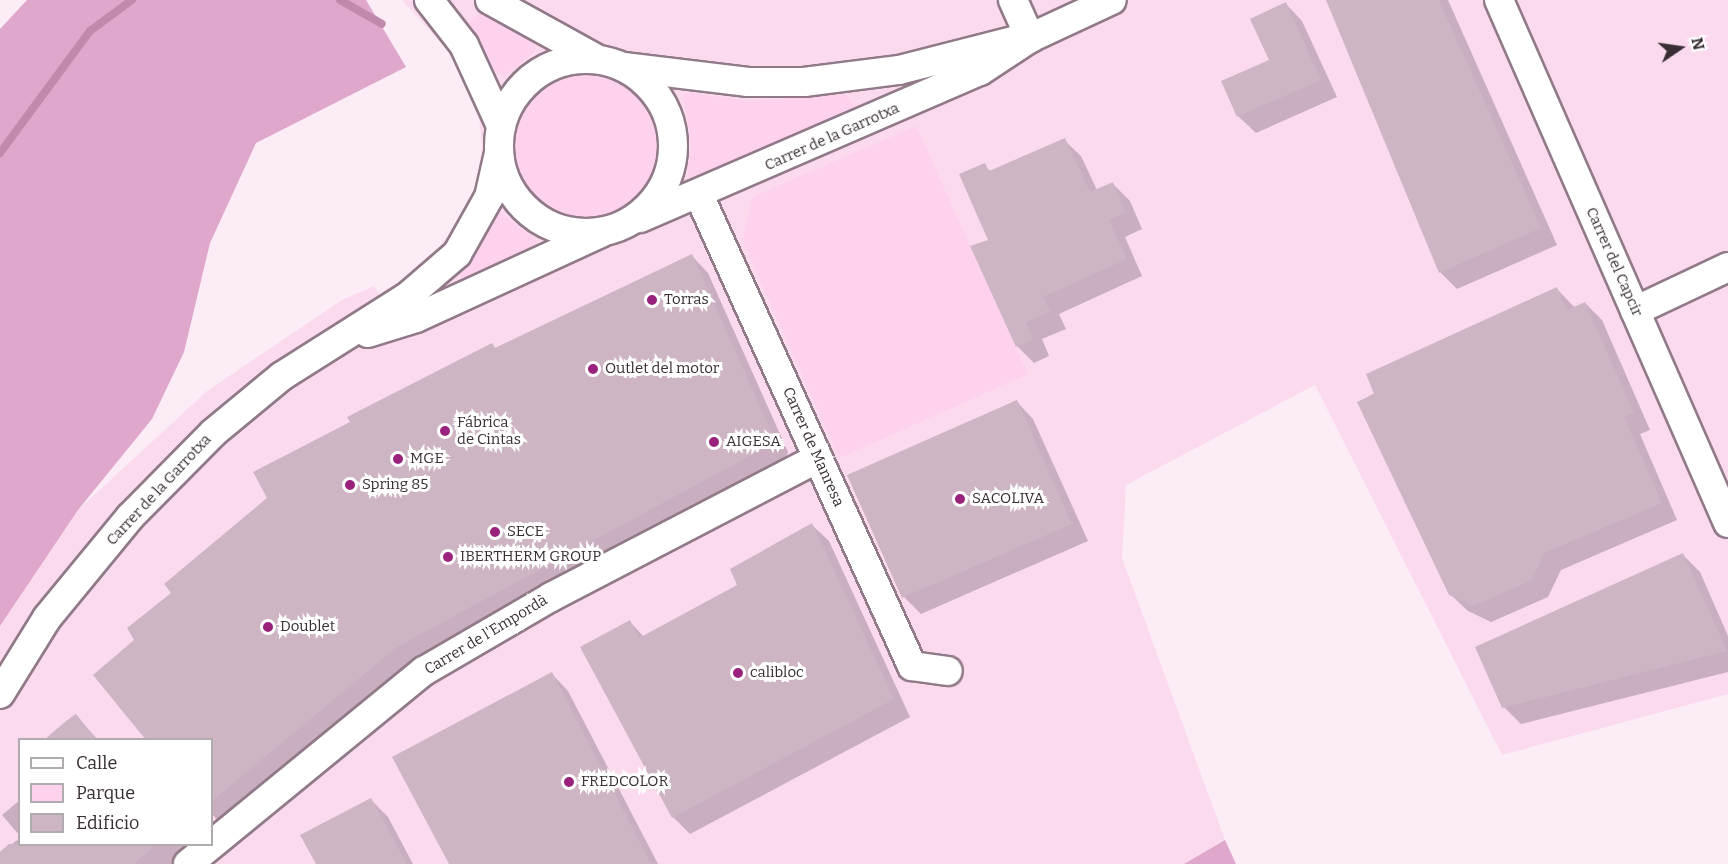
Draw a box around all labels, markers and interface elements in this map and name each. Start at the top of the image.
north arrow [1650,18,1710,78]
text: N [1687,36,1709,52]
street label: Carrer de la Garrotxa [762,99,902,175]
street label: Carrer del Capcir [1582,205,1646,319]
place label: Torras [664,291,709,309]
marker: Torras [645,293,659,307]
place label: Outlet del motor [605,360,719,378]
marker: Outlet del motor [586,362,600,376]
street label: Carrer de Manresa [779,384,847,510]
place label: Fábrica de Cintas [457,413,521,448]
marker: Fábrica de Cintas [438,424,452,438]
street label: Carrer de la Garrotxa [103,431,215,549]
place label: AIGESA [726,433,781,451]
marker: AIGESA [707,435,721,449]
place label: MGE [410,450,444,468]
marker: MGE [391,452,405,466]
place label: Spring 85 [362,476,428,494]
marker: Spring 85 [343,478,357,492]
place label: SACOLIVA [972,490,1044,508]
marker: SACOLIVA [953,492,967,506]
place label: SECE [507,523,544,541]
marker: SECE [488,525,502,539]
place label: IBERTHERM GROUP [460,548,601,566]
marker: IBERTHERM GROUP [441,550,455,564]
street label: Carrer de l'Empordà [421,591,551,679]
place label: Doublet [280,618,335,636]
marker: Doublet [261,620,275,634]
place label: calibloc [750,664,804,682]
marker: calibloc [731,666,745,680]
legend [18,738,213,846]
text: Calle [76,752,117,774]
place label: FREDCOLOR [581,773,668,791]
marker: FREDCOLOR [562,775,576,789]
text: Parque [76,782,135,804]
text: Edificio [76,812,139,834]

